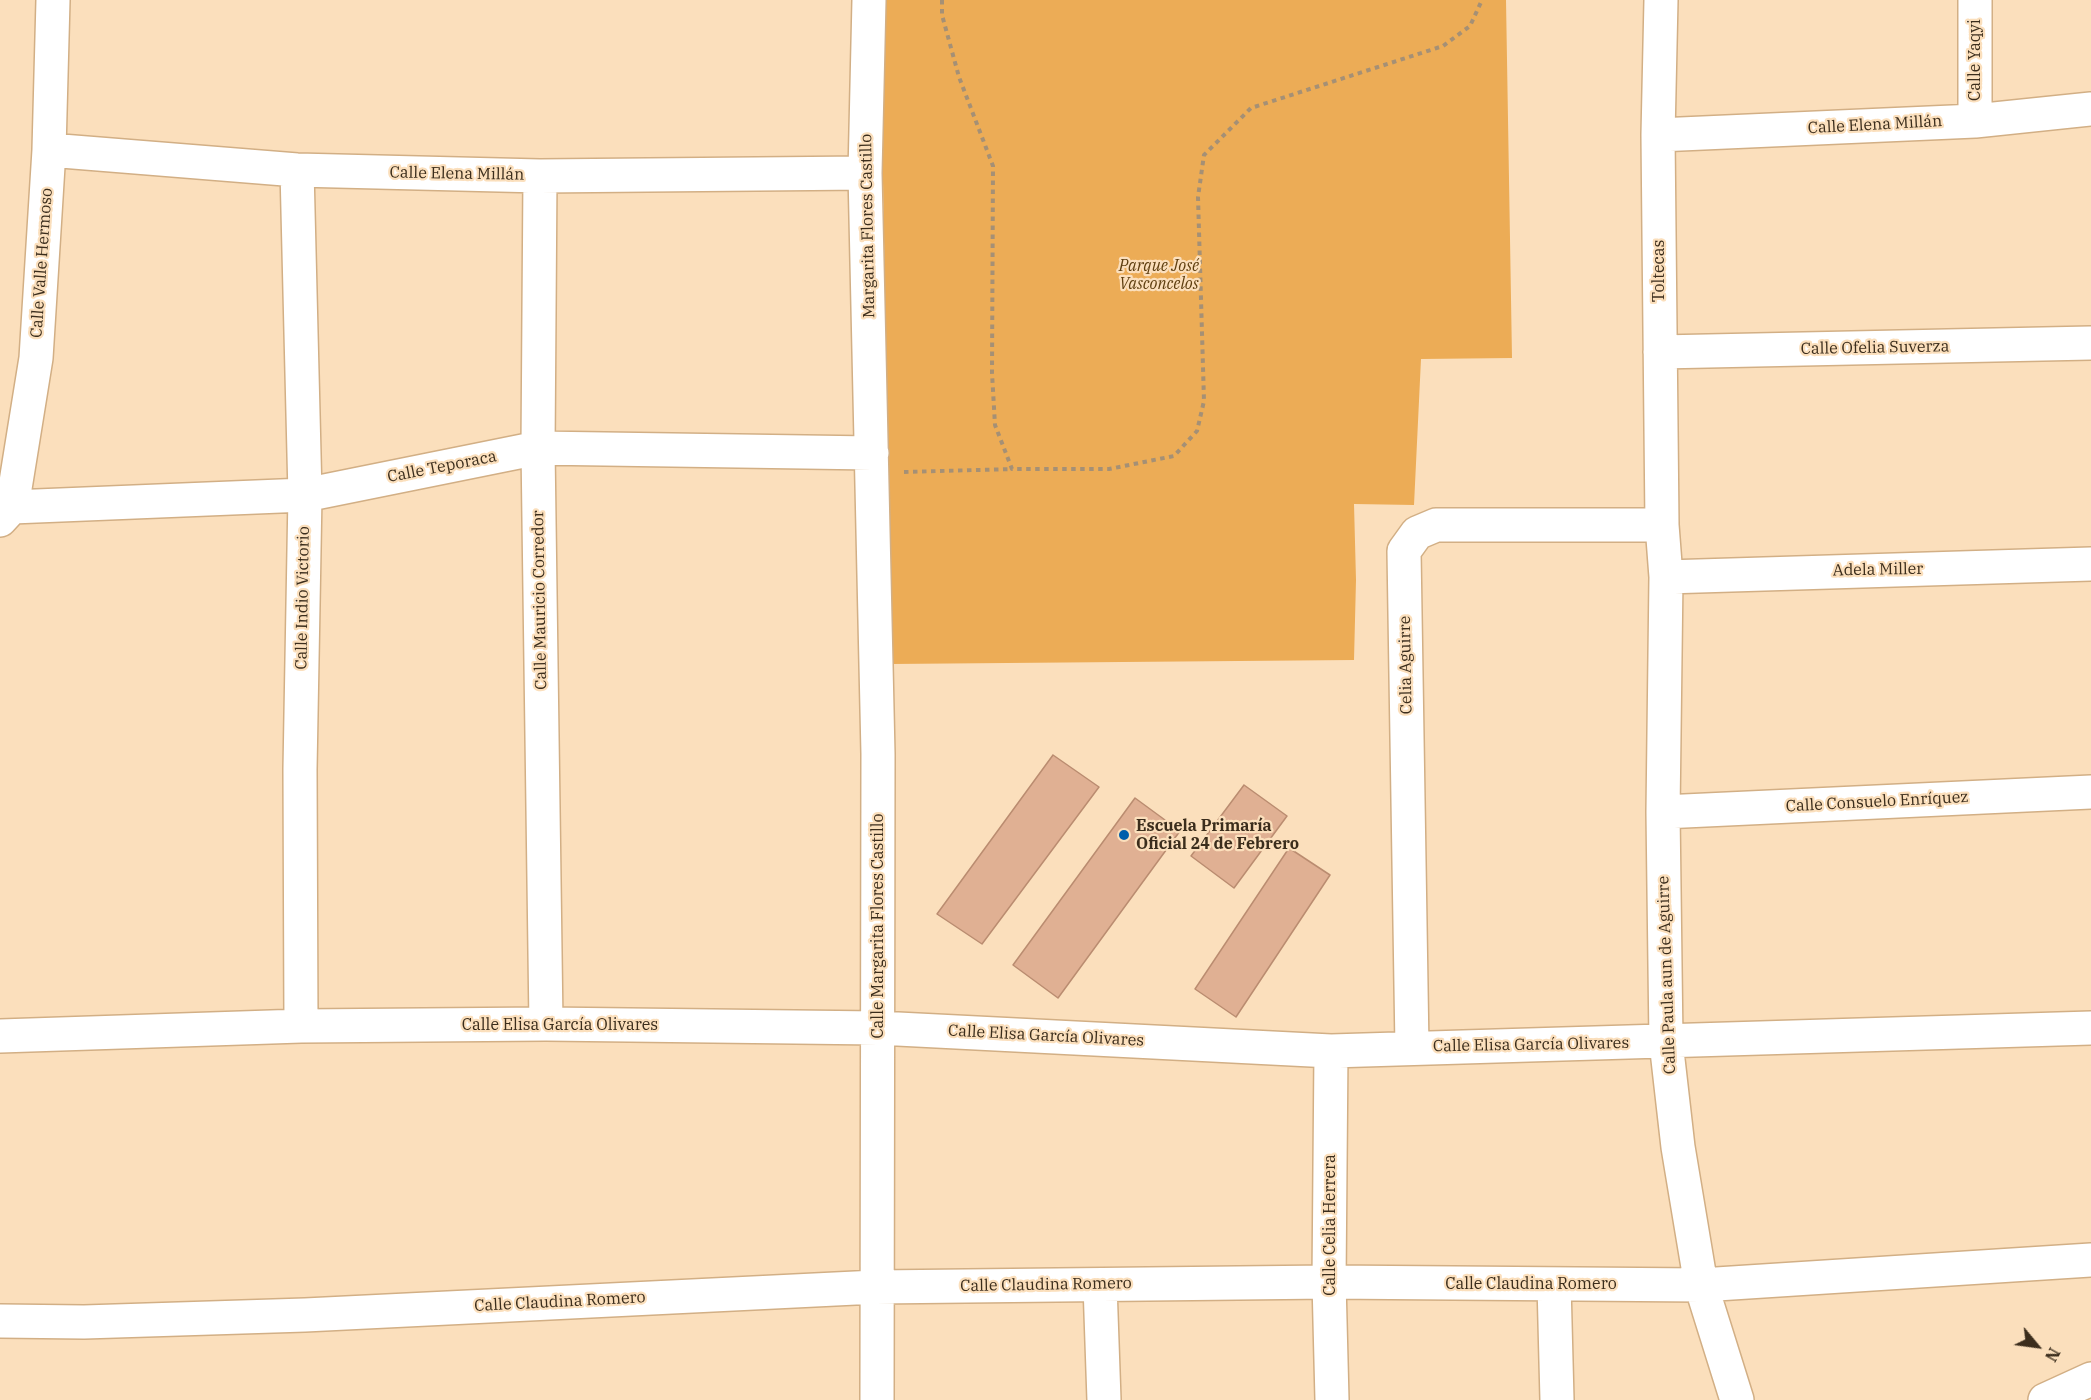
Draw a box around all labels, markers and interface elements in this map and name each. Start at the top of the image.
street label: Calle Yaqyi [1965,19,1985,101]
street label: Calle Elena Millán [1807,112,1943,138]
street label: Margarita Flores Castillo [857,134,879,318]
street label: Calle Elena Millán [389,163,525,185]
street label: Calle Valle Hermoso [27,187,57,339]
street label: Toltecas [1649,240,1669,302]
park label: Parque José Vasconcelos [1119,256,1199,294]
street label: Calle Ofelia Suverza [1800,337,1950,359]
street label: Calle Teporaca [386,447,498,487]
street label: Calle Mauricio Corredor [529,510,551,690]
street label: Calle Indio Victorio [292,526,314,670]
street label: Adela Miller [1832,560,1924,580]
street label: Celia Aguirre [1396,616,1416,714]
street label: Calle Consuelo Enríquez [1785,788,1969,816]
street label: Calle Margarita Flores Castillo [868,813,888,1039]
place label: Escuela Primaría Oficial 24 de Febrero [1136,816,1299,854]
marker: Escuela Primaría Oficial 24 de Febrero [1117,828,1131,842]
street label: Calle Paula aun de Aguirre [1654,876,1680,1074]
street label: Calle Elisa García Olivares [462,1015,658,1035]
street label: Calle Elisa García Olivares [947,1021,1145,1051]
street label: Calle Elisa García Olivares [1433,1034,1629,1056]
street label: Calle Celia Herrera [1320,1154,1340,1296]
street label: Calle Claudina Romero [960,1274,1132,1296]
street label: Calle Claudina Romero [1445,1274,1617,1294]
street label: Calle Claudina Romero [474,1288,646,1316]
north arrow [2007,1316,2067,1376]
text: N [2041,1344,2065,1365]

